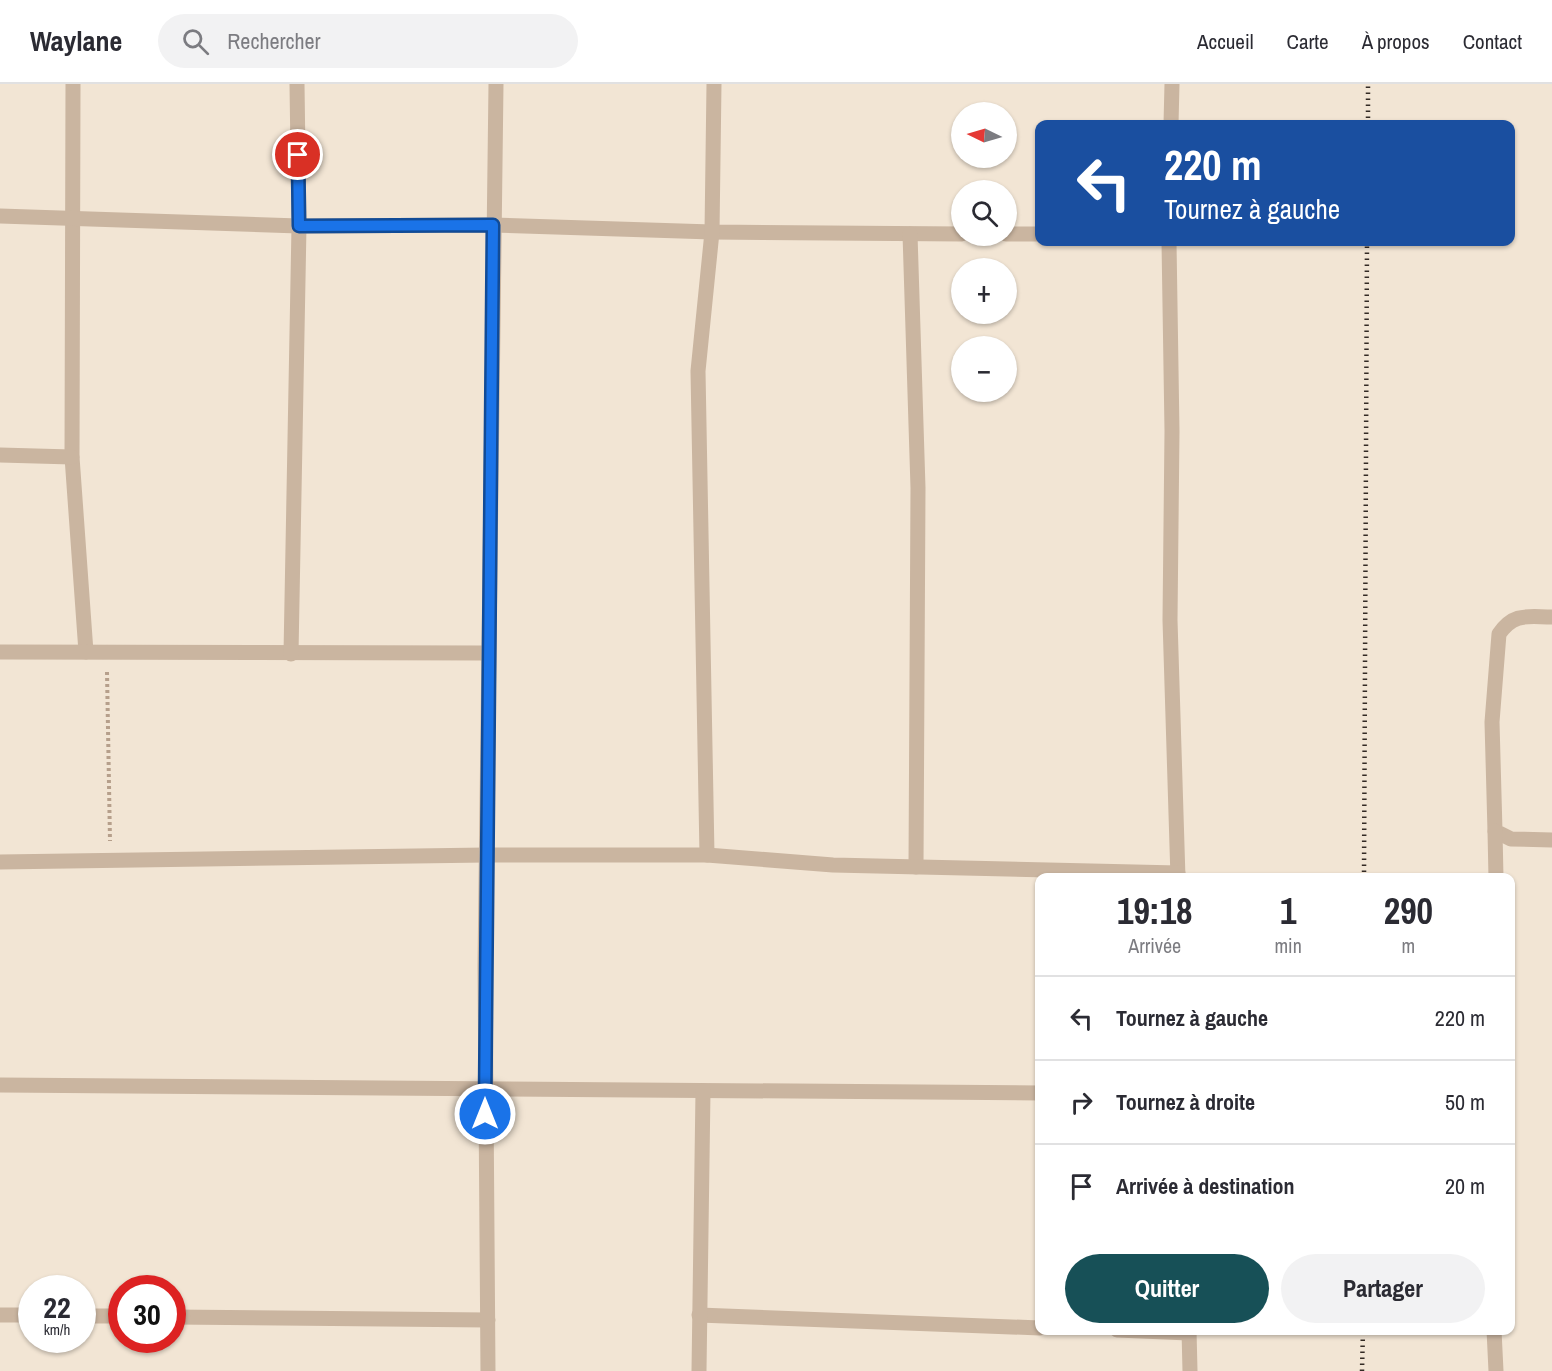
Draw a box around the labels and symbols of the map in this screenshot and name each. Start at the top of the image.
north arrow [951,102,1017,168]
pin [272,129,323,180]
position arrow [453,1082,517,1146]
speed limit sign: 30 [108,1275,186,1353]

